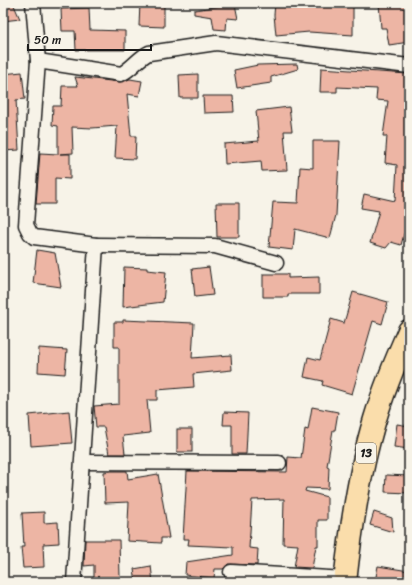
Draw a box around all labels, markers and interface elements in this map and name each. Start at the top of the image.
scale bar [28,26,151,52]
text: 50 m [34,29,61,51]
road number: 13 [356,443,376,463]

